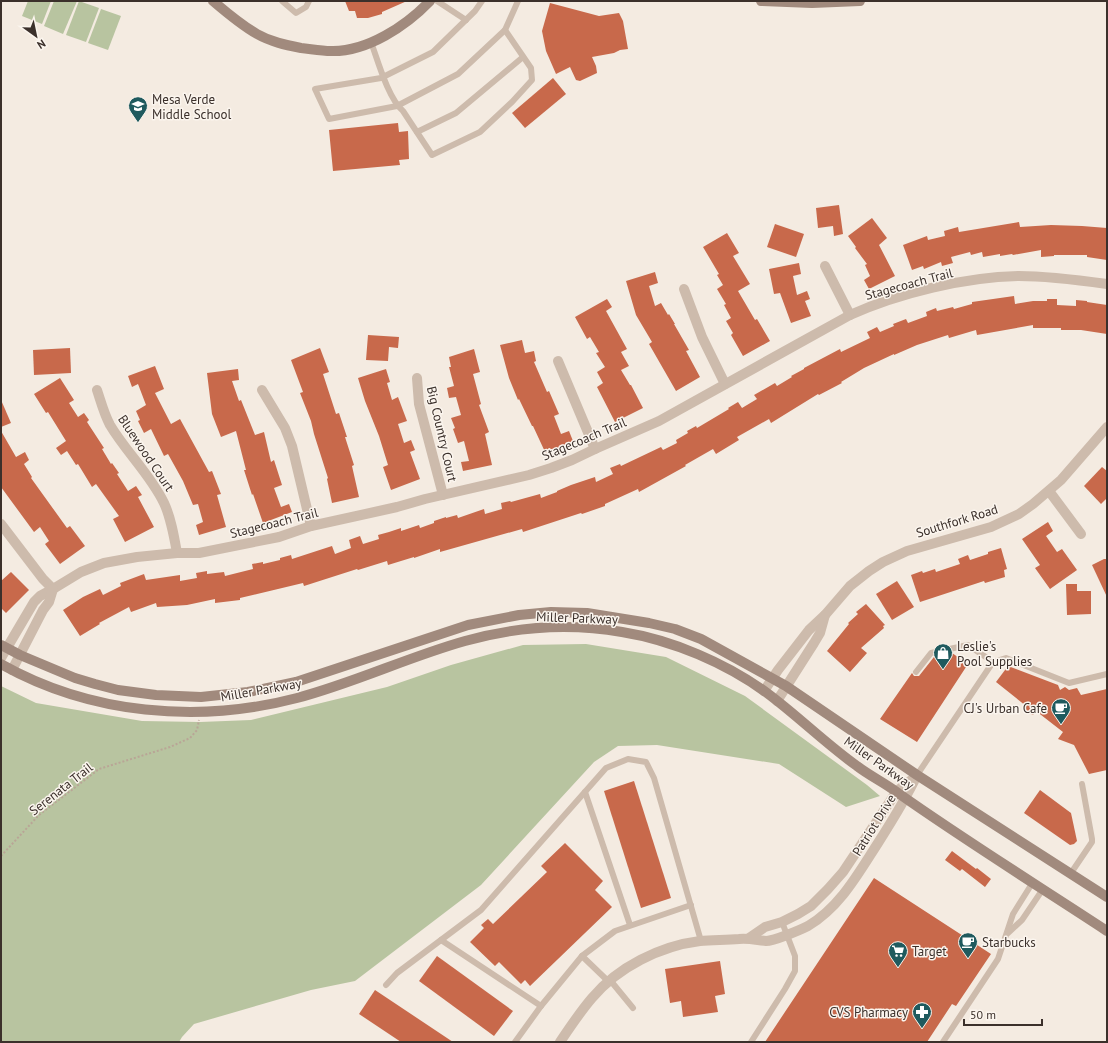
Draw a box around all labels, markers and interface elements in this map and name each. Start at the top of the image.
north arrow [16,16,56,56]
text: N [35,37,48,52]
place label: Mesa Verde Middle School [152,91,231,123]
school or university icon: Mesa Verde Middle School [127,95,149,123]
street label: Stagecoach Trail [863,264,955,304]
street label: Big Country Court [423,385,461,484]
street label: Bluewood Court [114,411,178,495]
street label: Stagecoach Trail [539,413,629,464]
street label: Southfork Road [914,501,1000,541]
street label: Stagecoach Trail [228,504,320,542]
street label: Miller Parkway [536,608,618,628]
place label: Leslie's Pool Supplies [957,638,1032,670]
shop icon: Leslie's Pool Supplies [932,642,954,670]
street label: Miller Parkway [219,675,303,705]
cafe icon: CJ's Urban Cafe [1050,697,1072,725]
place label: CJ's Urban Cafe [964,700,1047,717]
street label: Miller Parkway [841,733,917,793]
street label: Serenata Trail [26,759,96,819]
street label: Patriot Drive [848,791,900,859]
cafe icon: Starbucks [957,931,979,959]
place label: Starbucks [982,934,1036,951]
supermarket icon: Target [887,940,909,968]
place label: Target [912,943,947,960]
pharmacy icon: CVS Pharmacy [911,1001,933,1029]
scale bar [964,1001,1042,1027]
place label: CVS Pharmacy [829,1004,908,1021]
text: 50 m [970,1007,996,1022]

